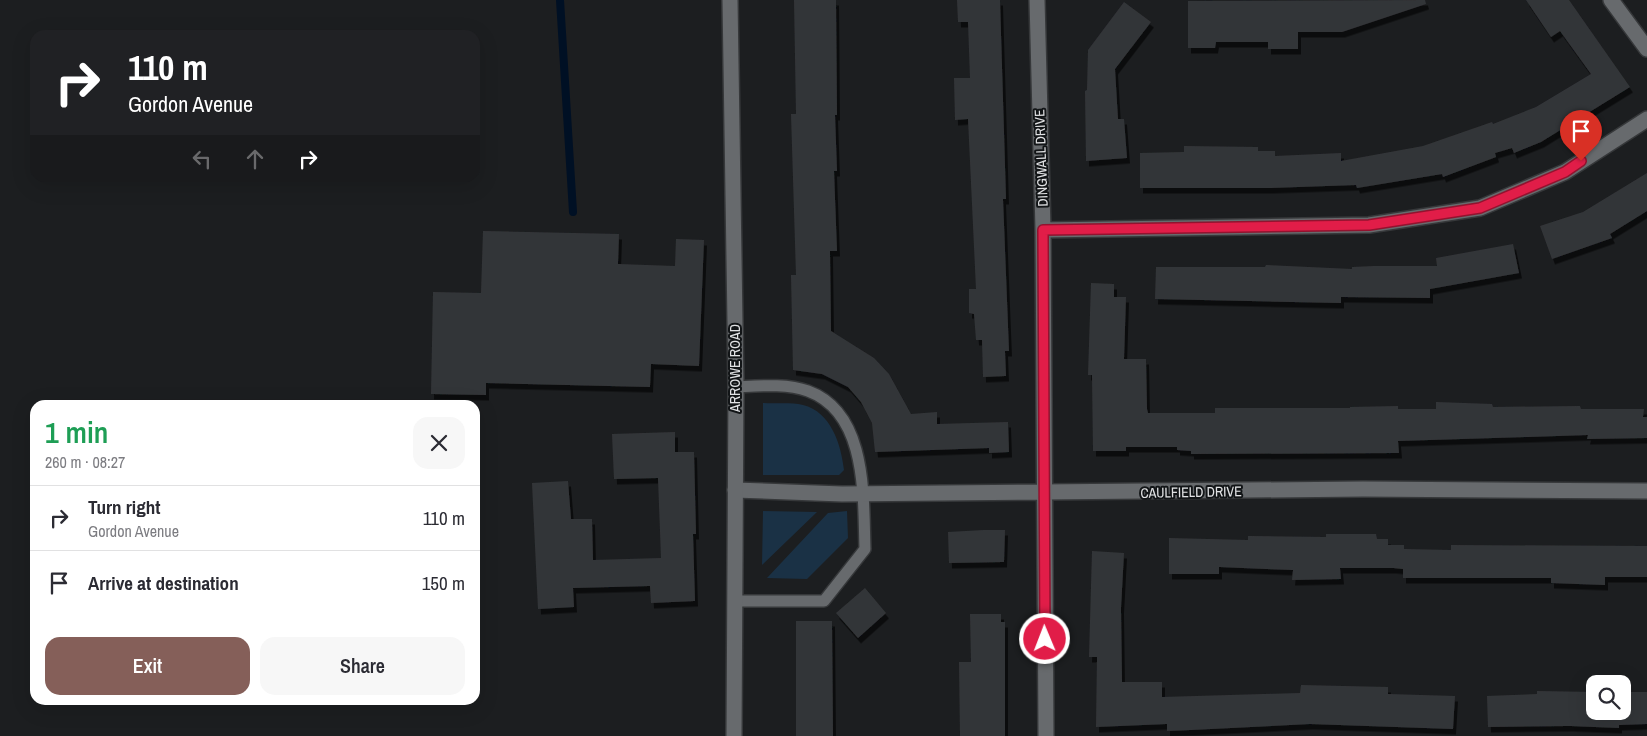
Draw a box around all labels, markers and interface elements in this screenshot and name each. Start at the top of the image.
text: 110 m [128,44,208,91]
icon: right [45,50,110,115]
text: Gordon Avenue [128,89,253,119]
street label: DINGWALL DRIVE [1030,109,1052,207]
pin [1560,110,1602,161]
icon: arrive [1567,117,1595,145]
icon: left [188,145,216,173]
icon: ahead [241,145,269,173]
icon: right [294,145,322,173]
street label: ARROWE ROAD [726,324,744,413]
text: 1 min [45,412,108,452]
button: close [413,417,465,469]
text: 260 m · 08:27 [45,451,125,473]
street label: CAULFIELD DRIVE [1140,482,1242,502]
text: Turn right [88,494,160,520]
icon: right [45,504,73,532]
text: 110 m [423,505,465,531]
text: Gordon Avenue [88,520,179,542]
icon: arrive [45,569,73,597]
text: Arrive at destination [88,570,239,596]
text: 150 m [422,570,465,596]
position arrow [1018,612,1070,664]
button: Exit [45,637,250,695]
button: Share [260,637,465,695]
map controls [1586,675,1631,720]
button: search [1586,675,1631,720]

